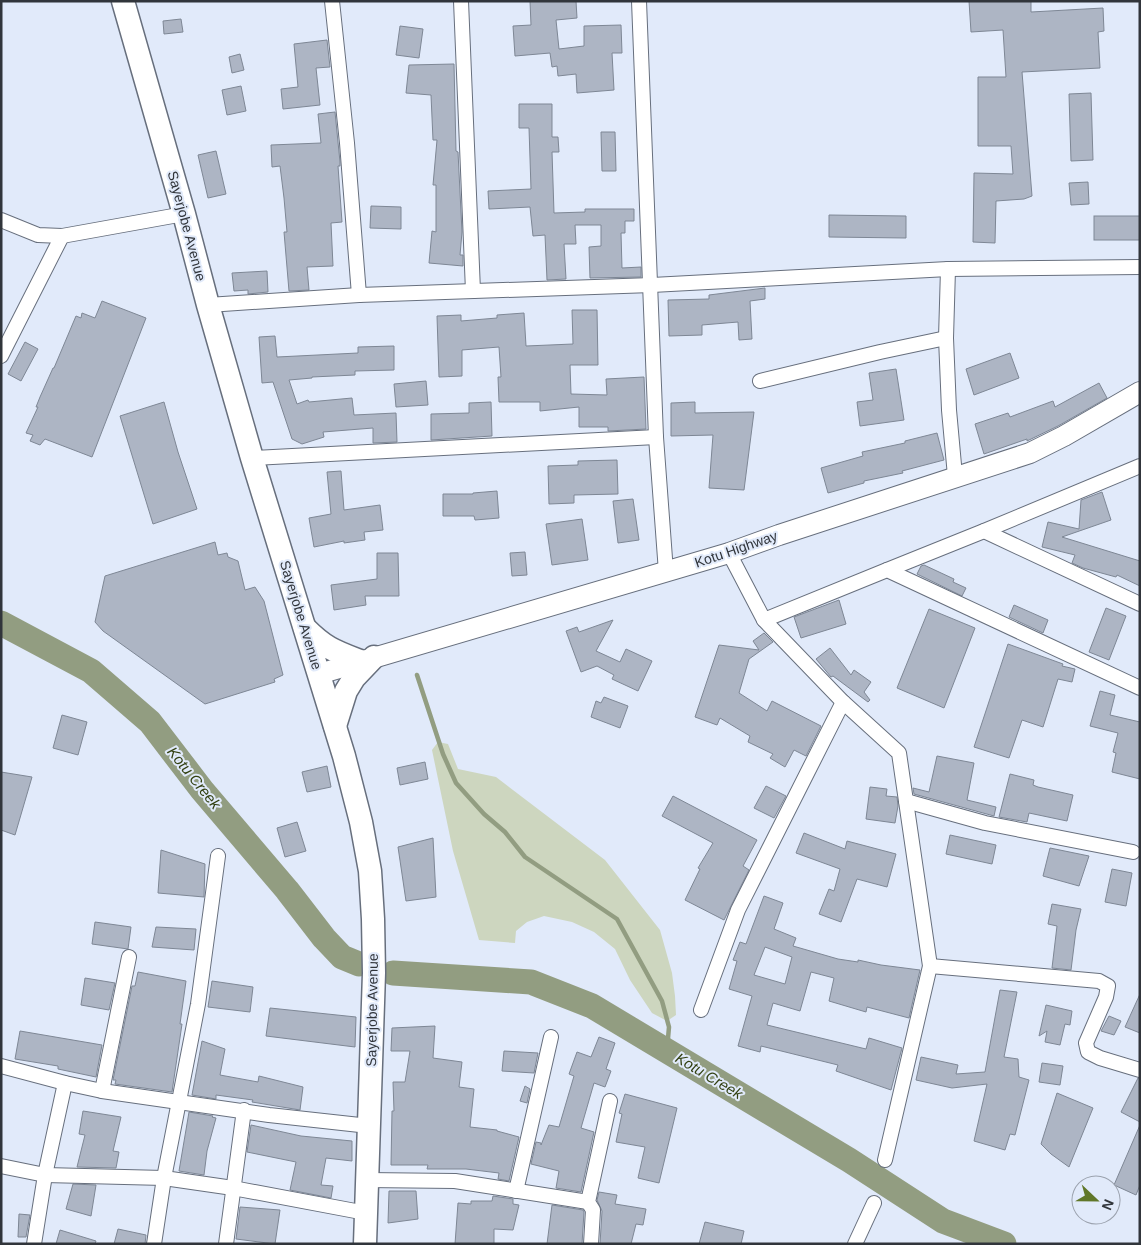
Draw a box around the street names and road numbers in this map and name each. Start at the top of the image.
street label: Sayerjobe Avenue [165,169,209,283]
street label: Kotu Highway [693,527,779,571]
street label: Sayerjobe Avenue [277,558,325,672]
street label: Sayerjobe Avenue [363,953,381,1067]

